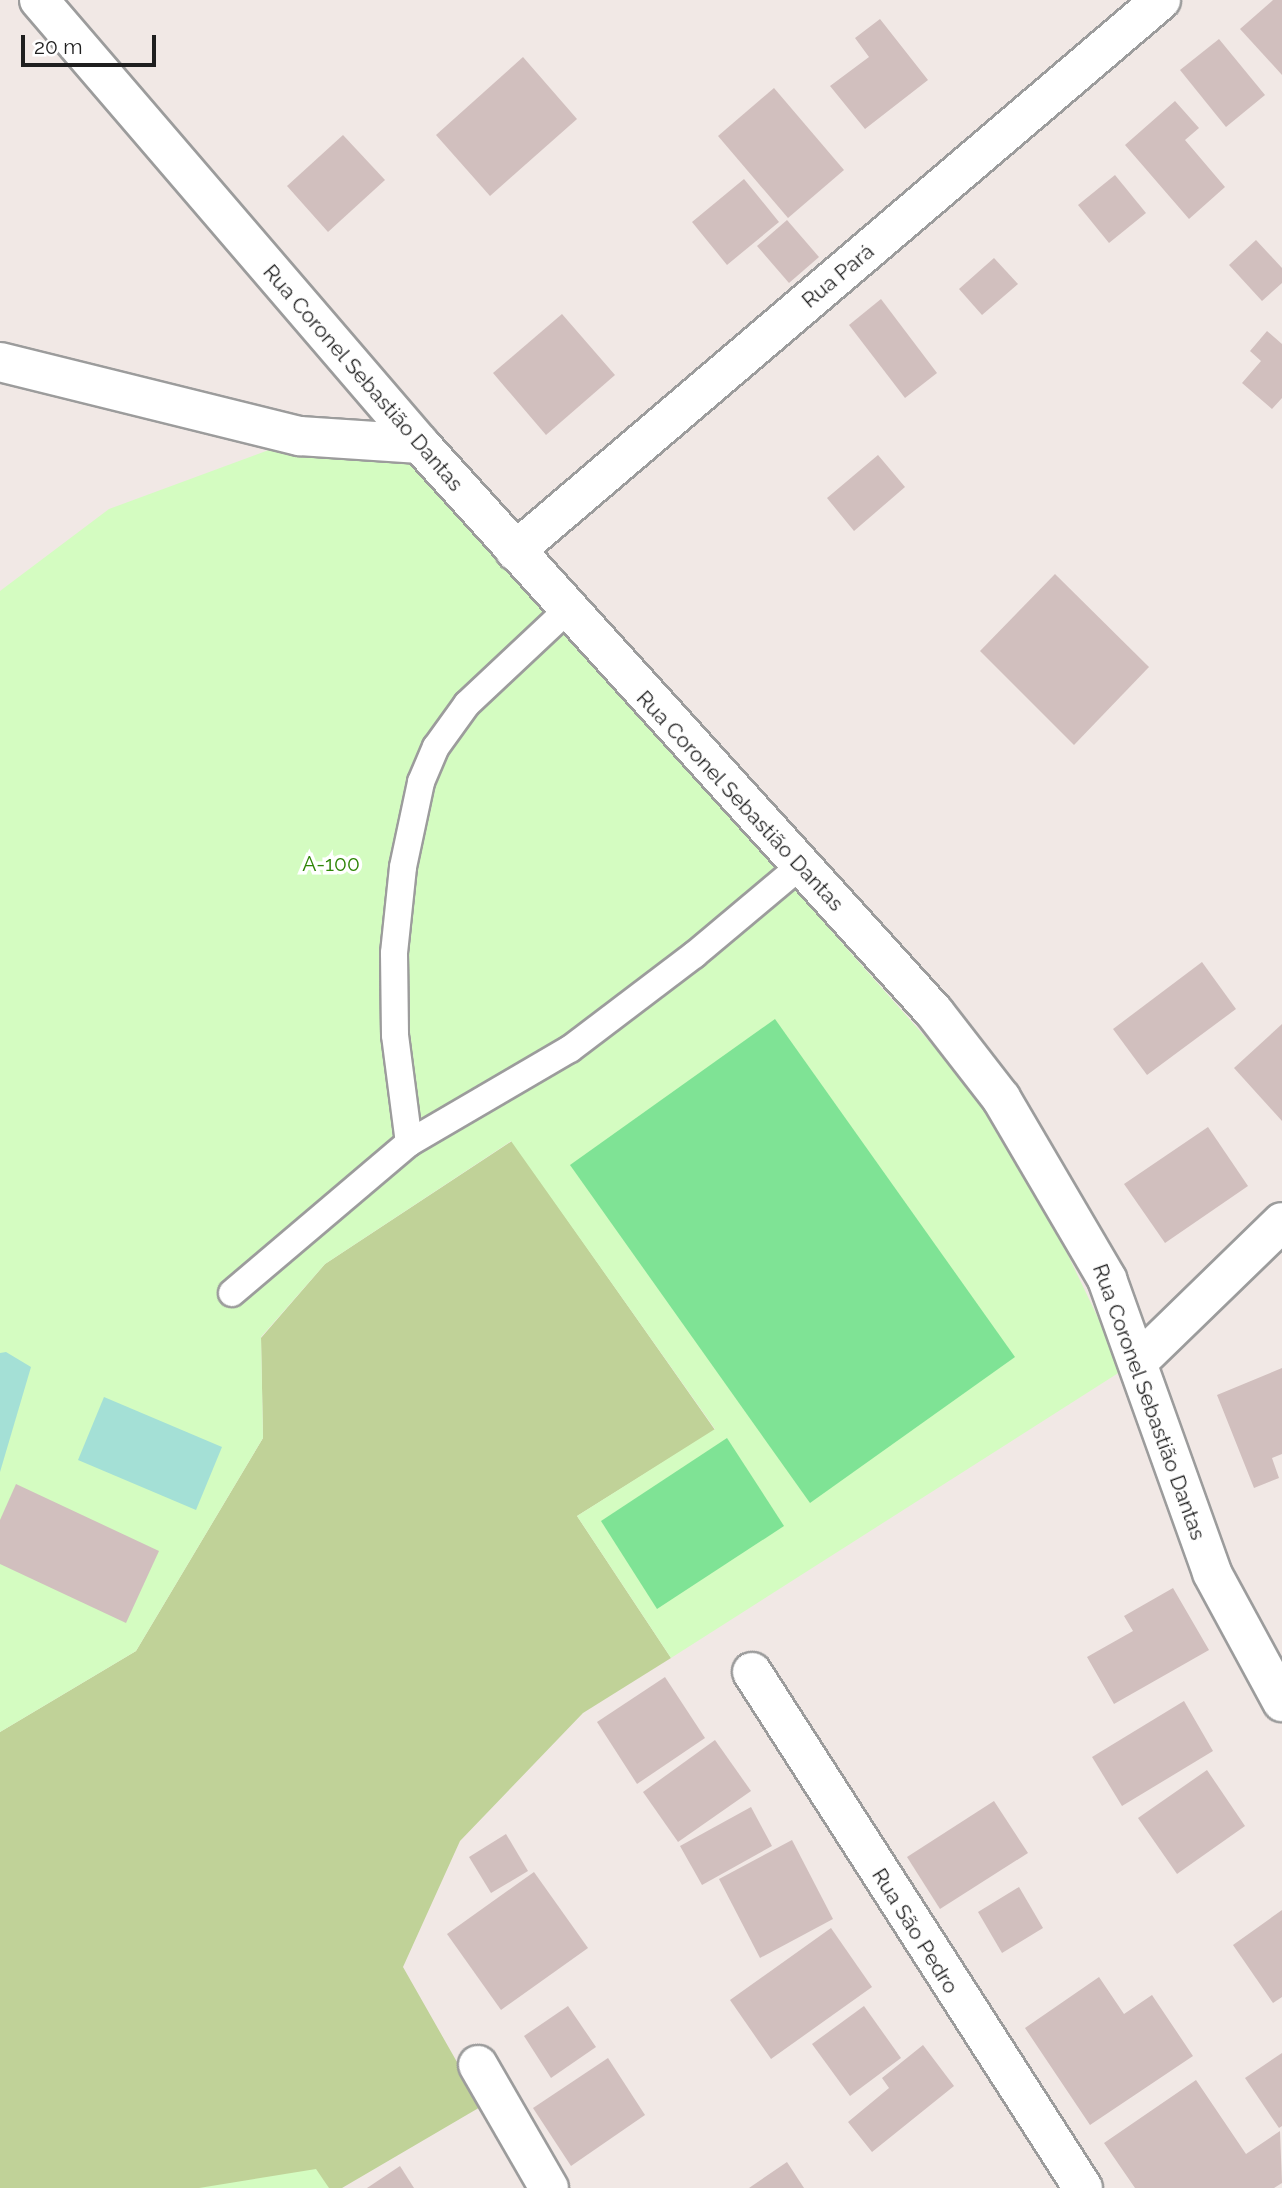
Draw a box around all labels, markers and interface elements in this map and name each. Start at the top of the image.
scale bar [24,21,159,65]
text: 20 m [34,34,82,59]
street label: Rua Pará [797,239,879,313]
street label: Rua Coronel Sebastião Dantas [258,259,468,497]
street label: Rua Coronel Sebastião Dantas [631,685,849,917]
park label: A-100 [302,851,360,877]
street label: Rua Coronel Sebastião Dantas [1087,1260,1211,1544]
street label: Rua São Pedro [867,1864,963,1998]

